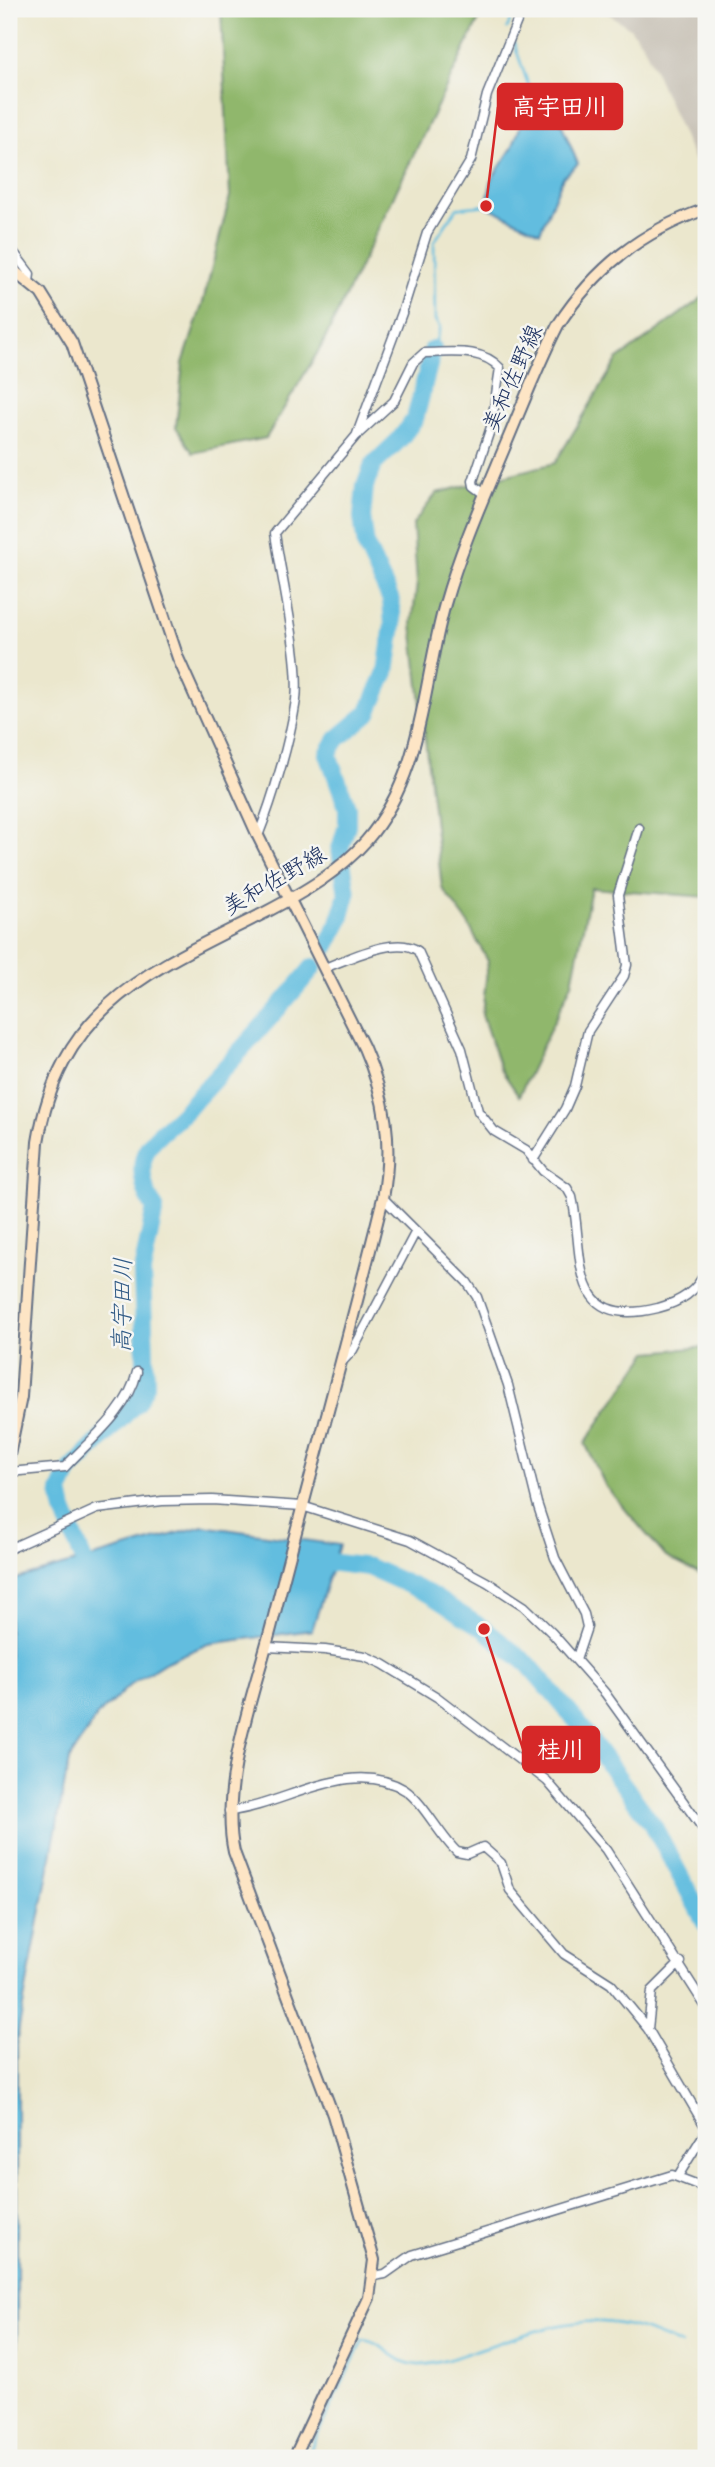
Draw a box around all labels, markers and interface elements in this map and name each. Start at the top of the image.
callout: 高宇田川 [498,84,622,129]
text: 高宇田川 [512,93,608,127]
street label: 美和佐野線 [477,320,554,439]
street label: 美和佐野線 [218,840,334,926]
water label: 高宇田川 [107,1257,143,1353]
callout: 桂川 [523,1727,599,1772]
text: 桂川 [537,1736,585,1770]

